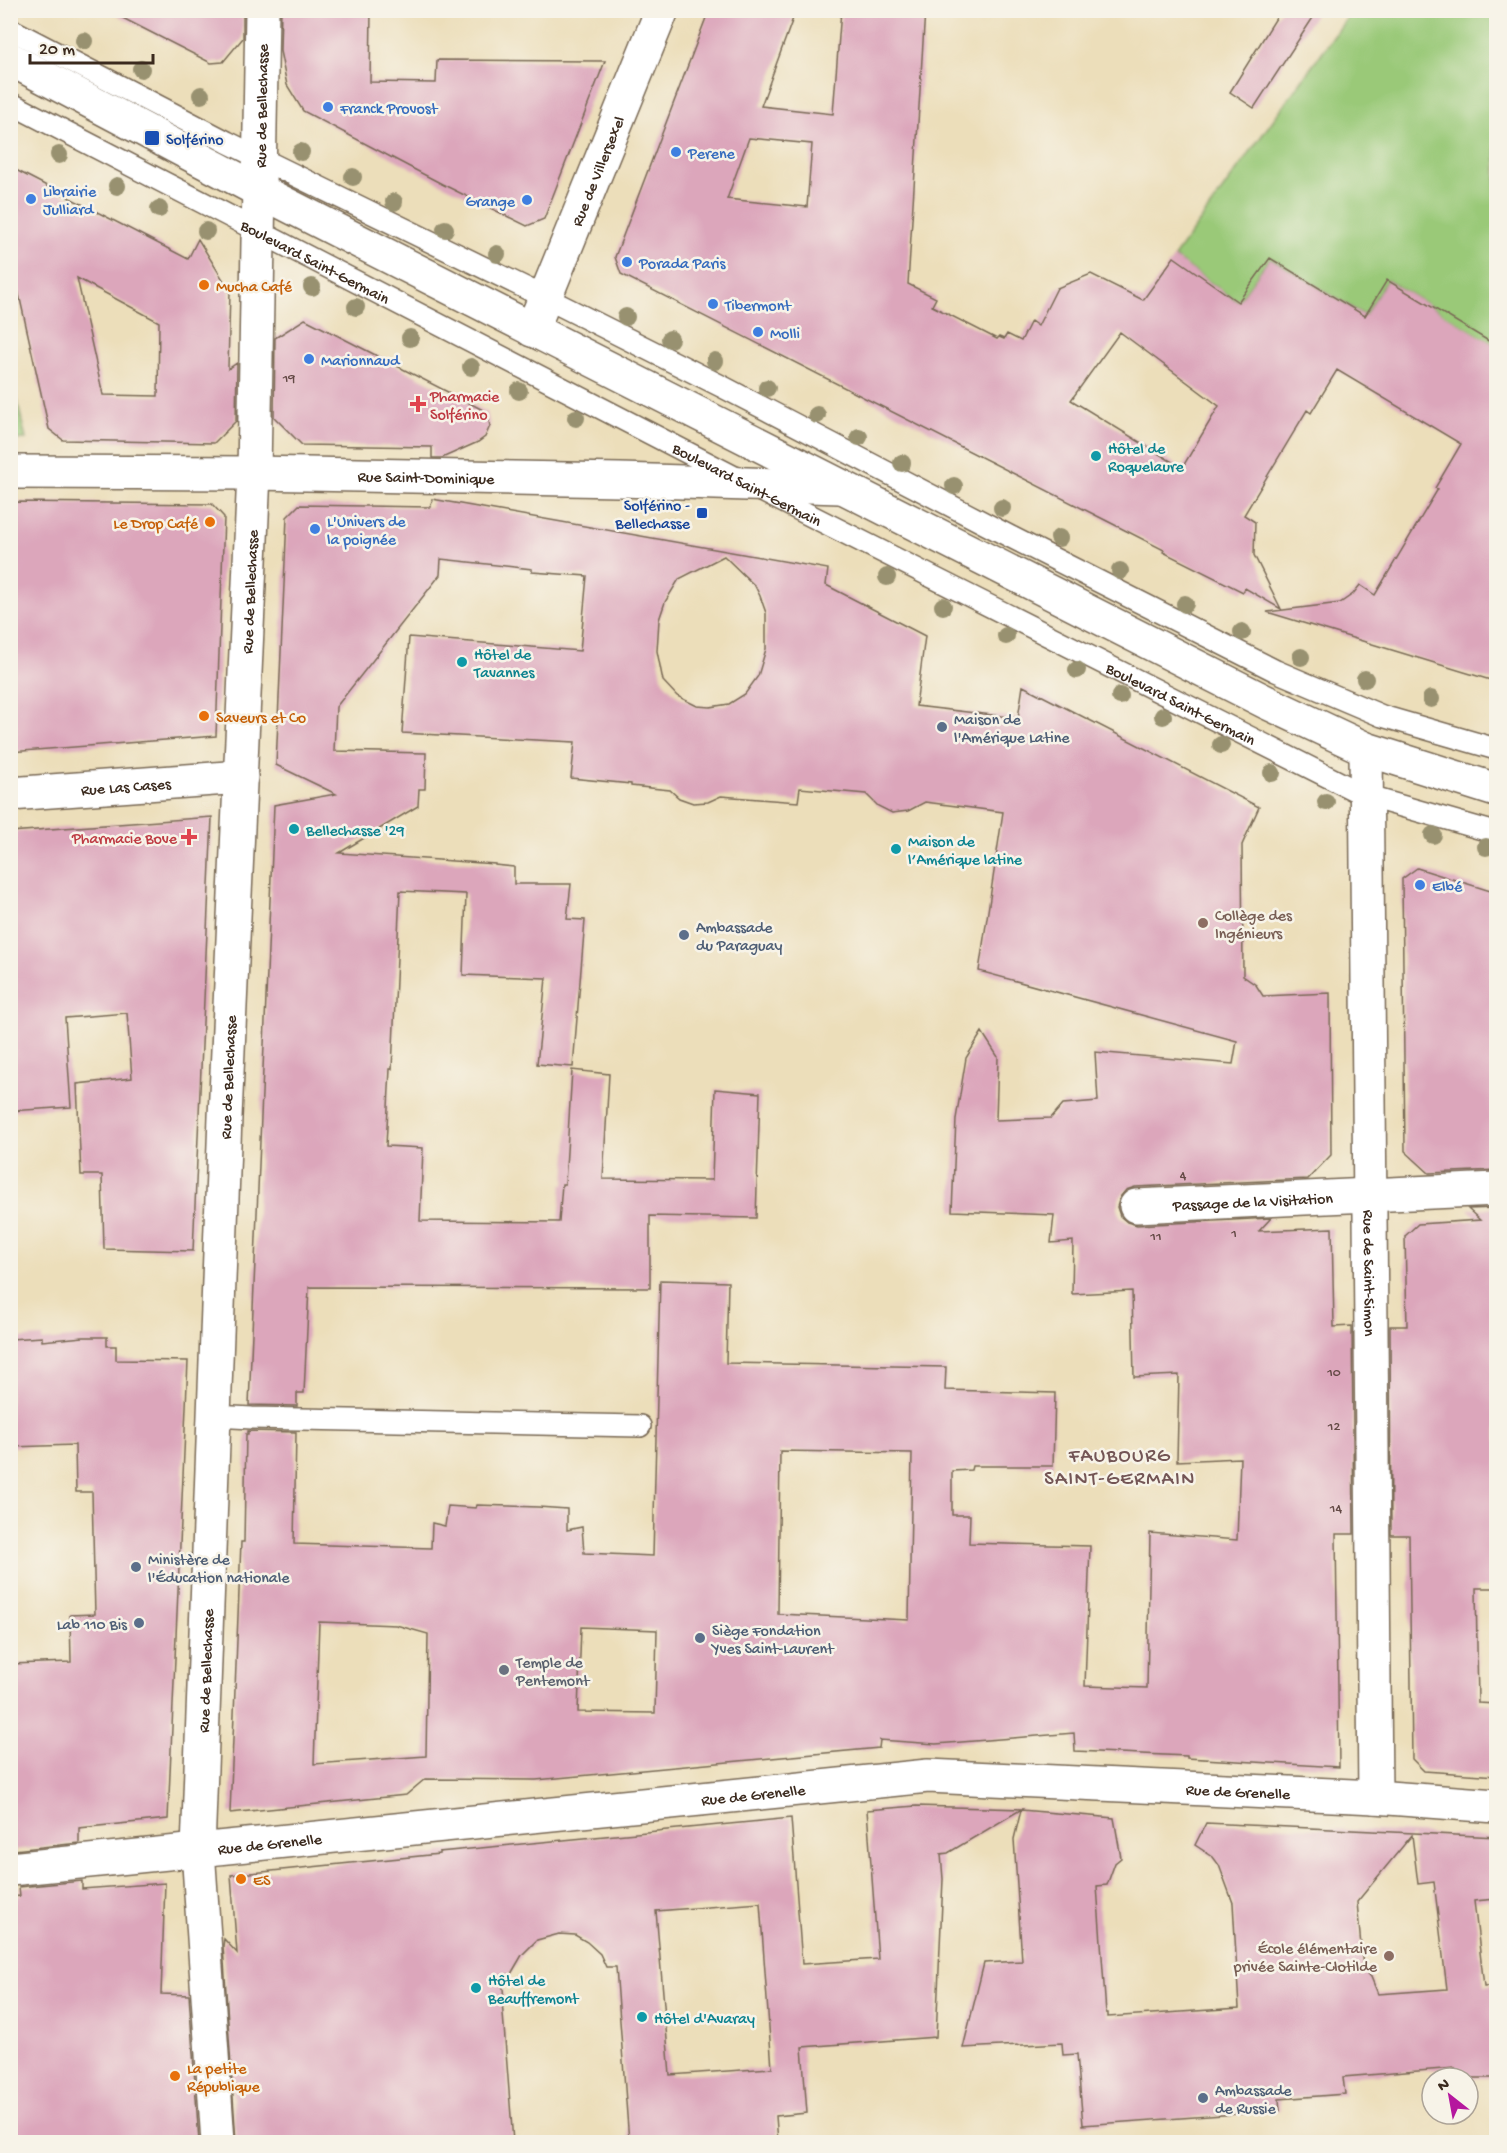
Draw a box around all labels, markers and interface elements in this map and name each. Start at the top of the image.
scale bar [30,27,153,65]
text: 20 m [39,40,75,61]
street label: Rue de Bellechasse [253,43,274,168]
marker: Franck Provost [321,100,335,114]
place label: Franck Provost [339,101,439,120]
street label: Rue de Villersexel [569,114,631,230]
marker: Solférino [143,129,161,147]
place label: Solférino [166,132,223,151]
marker: Perene [669,145,683,159]
place label: Perene [687,146,736,165]
place label: Librairie Julliard [43,184,97,221]
marker: Librairie Julliard [24,192,38,206]
marker: Grange [520,193,534,207]
place label: Grange [465,194,516,213]
street label: Boulevard Saint-Germain [236,217,392,310]
marker: Porada Paris [620,255,634,269]
place label: Porada Paris [638,256,727,275]
marker: Mucha Café [197,278,211,292]
place label: Mucha Café [216,279,293,298]
marker: Tibermont [706,297,720,311]
place label: Tibermont [724,298,792,317]
marker: Molli [751,325,765,339]
place label: Molli [770,326,800,345]
marker: Marionnaud [302,352,316,366]
place label: Marionnaud [321,353,401,372]
house number: 19 [282,371,295,388]
place label: Pharmacie Solférino [429,389,500,426]
marker: Pharmacie Solférino [411,397,425,411]
street label: Boulevard Saint-Germain [667,440,824,533]
place label: Hôtel de Roquelaure [1108,441,1185,478]
marker: Hôtel de Roquelaure [1089,449,1103,463]
street label: Rue Saint-Dominique [357,469,495,491]
place label: Solférino - Bellechasse [614,498,691,535]
marker: Solférino - Bellechasse [695,506,709,520]
place label: L'Univers de la poignée [327,514,406,551]
marker: Le Drop Café [203,515,217,529]
place label: Le Drop Café [113,516,199,535]
marker: L'Univers de la poignée [308,522,322,536]
street label: Rue de Bellechasse [240,529,264,654]
place label: Hôtel de Tavannes [473,647,535,684]
marker: Hôtel de Tavannes [455,655,469,669]
street label: Boulevard Saint-Germain [1101,660,1258,752]
marker: Saveurs et Co [197,709,211,723]
place label: Saveurs et Co [216,710,306,729]
place label: Maison de l'Amérique Latine [954,712,1070,749]
marker: Maison de l'Amérique Latine [935,720,949,734]
street label: Rue Las Cases [80,776,173,802]
marker: Bellechasse '29 [287,822,301,836]
place label: Bellechasse '29 [305,823,404,842]
marker: Pharmacie Bove [182,830,196,844]
place label: Pharmacie Bove [71,831,178,850]
place label: Maison de l’Amérique latine [908,834,1023,871]
marker: Maison de l’Amérique latine [889,842,903,856]
marker: Elbé [1413,878,1427,892]
place label: Elbé [1432,879,1463,898]
place label: Collège des Ingénieurs [1215,908,1293,945]
marker: Collège des Ingénieurs [1196,916,1210,930]
place label: Ambassade du Paraguay [696,920,782,957]
marker: Ambassade du Paraguay [677,928,691,942]
street label: Rue de Bellechasse [218,1014,243,1140]
house number: 4 [1180,1168,1187,1185]
street label: Passage de la Visitation [1172,1191,1334,1217]
street label: Rue de Saint-Simon [1357,1210,1377,1337]
house number: 1 [1230,1226,1237,1243]
house number: 11 [1149,1229,1162,1246]
house number: 10 [1326,1365,1341,1382]
house number: 12 [1327,1419,1340,1436]
district label: FAUBOURG SAINT-GERMAIN [1044,1446,1196,1492]
house number: 14 [1329,1501,1343,1518]
place label: Ministère de l'Éducation nationale [148,1552,290,1589]
marker: Ministère de l'Éducation nationale [129,1560,143,1574]
street label: Rue de Bellechasse [196,1608,220,1733]
marker: Lab 110 Bis [132,1616,146,1630]
place label: Lab 110 Bis [57,1617,128,1636]
place label: Siège Fondation Yves Saint-Laurent [710,1623,835,1660]
marker: Siège Fondation Yves Saint-Laurent [693,1631,707,1645]
place label: Temple de Pentemont [515,1655,591,1692]
marker: Temple de Pentemont [497,1663,511,1677]
street label: Rue de Grenelle [701,1782,807,1812]
street label: Rue de Grenelle [1185,1782,1291,1806]
street label: Rue de Grenelle [217,1831,324,1861]
marker: ES [234,1872,248,1886]
place label: ES [253,1873,271,1892]
place label: École élémentaire privée Sainte-Clotilde [1233,1941,1378,1978]
marker: École élémentaire privée Sainte-Clotilde [1382,1949,1396,1963]
place label: Hôtel de Beauffremont [487,1973,580,2010]
marker: Hôtel de Beauffremont [469,1981,483,1995]
marker: Hôtel d'Avaray [635,2010,649,2024]
place label: Hôtel d'Avaray [654,2011,755,2030]
place label: La petite République [187,2061,261,2098]
north arrow [1420,2066,1480,2126]
marker: La petite République [168,2069,182,2083]
text: N [1435,2075,1454,2097]
place label: Ambassade de Russie [1215,2083,1292,2120]
marker: Ambassade de Russie [1196,2091,1210,2105]

